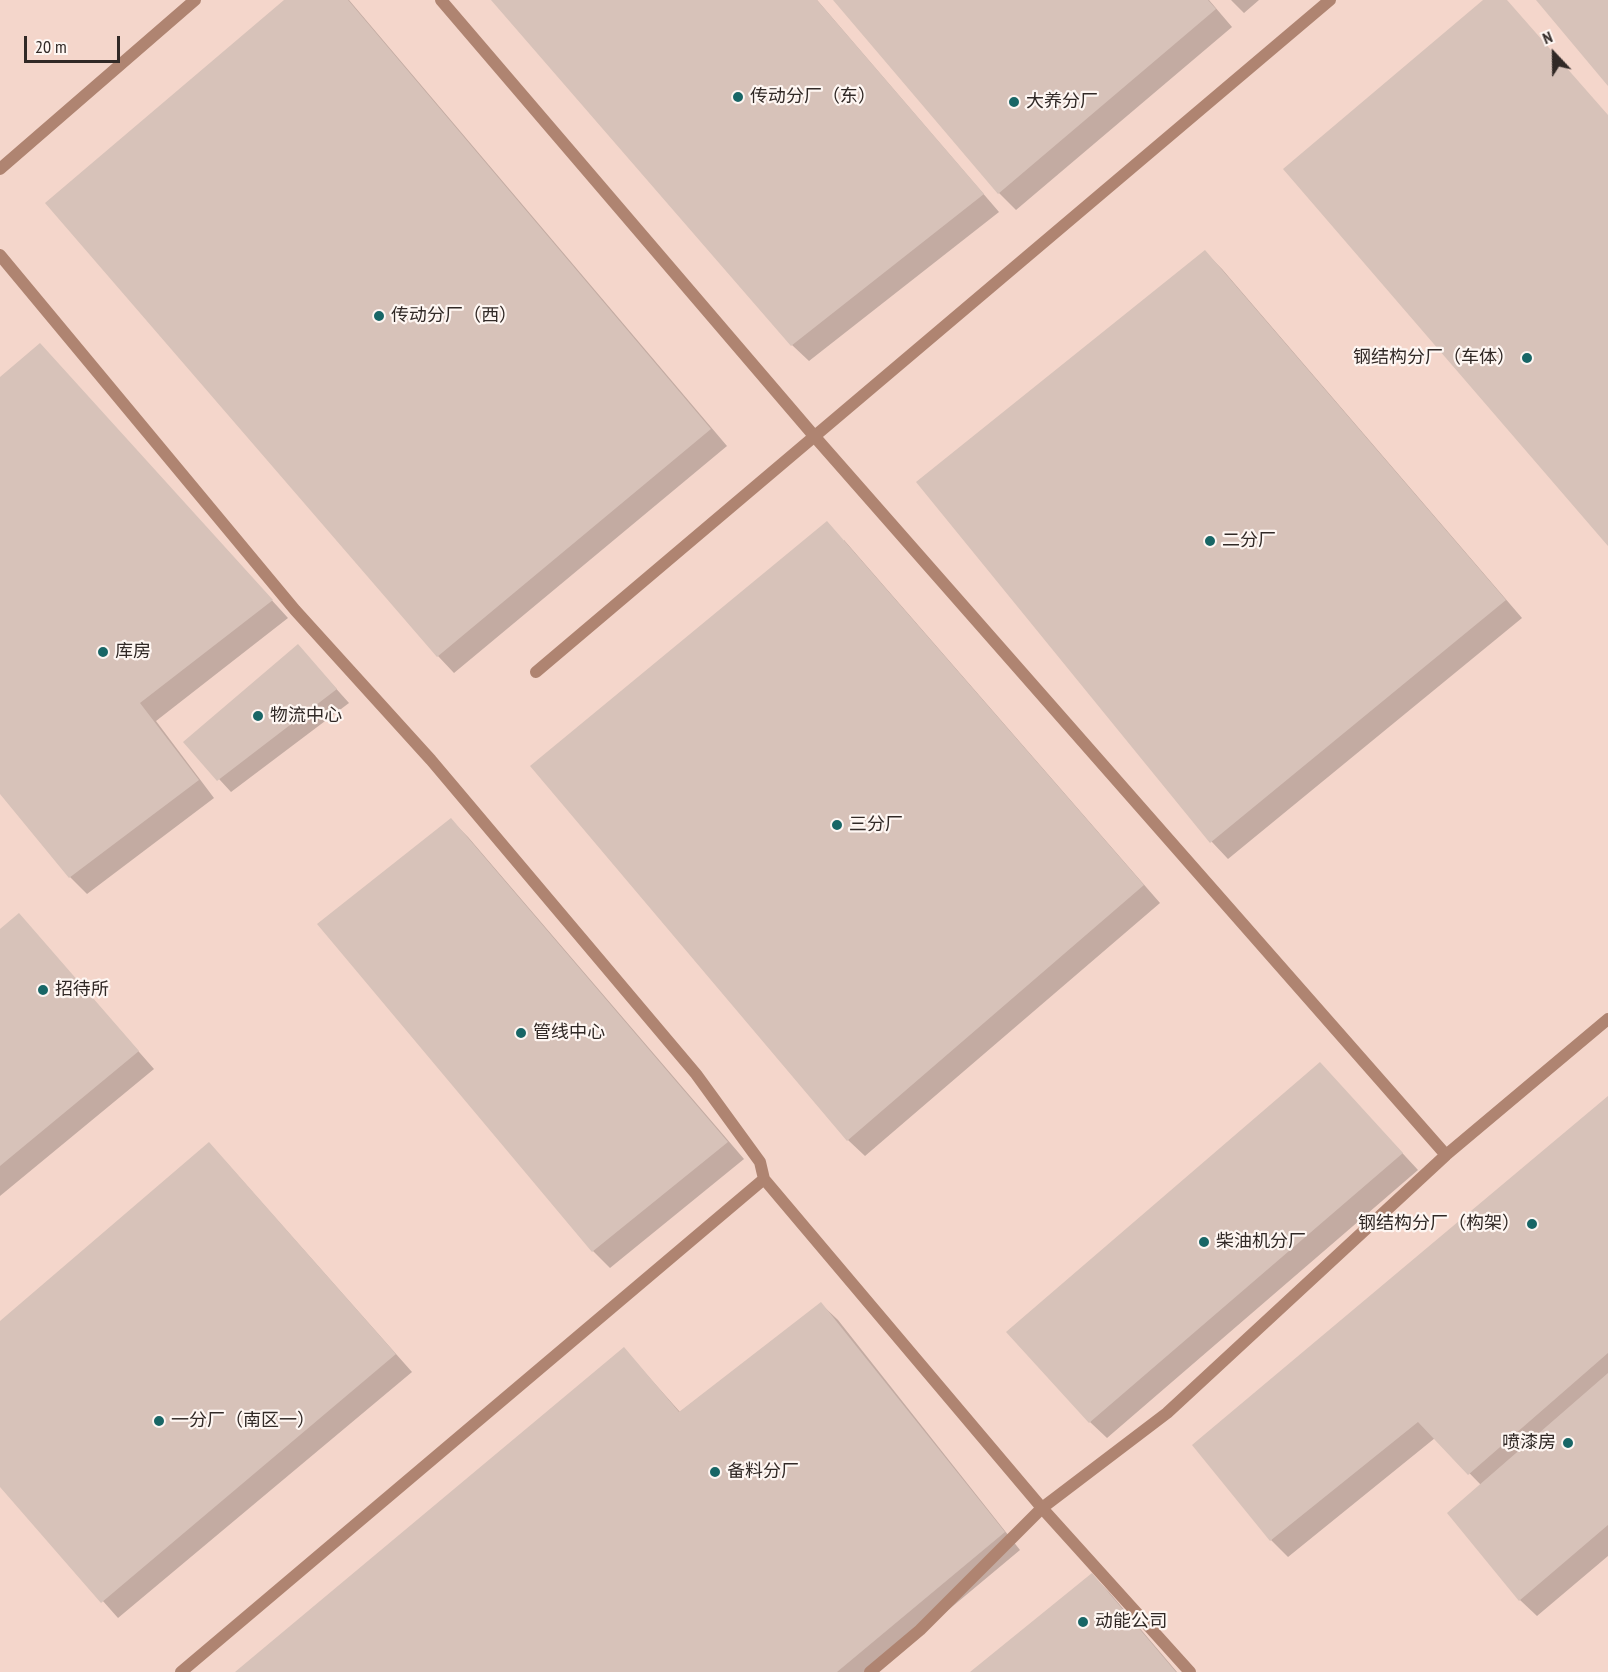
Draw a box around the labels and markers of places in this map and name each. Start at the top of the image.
place label: 传动分厂（东） [750,86,876,108]
marker: 传动分厂（东） [731,90,745,104]
place label: 大养分厂 [1026,91,1098,113]
marker: 大养分厂 [1007,95,1021,109]
place label: 传动分厂（西） [391,305,517,327]
marker: 传动分厂（西） [372,309,386,323]
place label: 钢结构分厂（车体） [1353,347,1515,369]
marker: 钢结构分厂（车体） [1520,351,1534,365]
place label: 二分厂 [1222,530,1276,552]
marker: 二分厂 [1203,534,1217,548]
place label: 库房 [115,641,151,663]
marker: 库房 [96,645,110,659]
place label: 物流中心 [270,705,342,727]
marker: 物流中心 [251,709,265,723]
place label: 三分厂 [849,814,903,836]
marker: 三分厂 [830,818,844,832]
place label: 招待所 [55,979,109,1001]
marker: 招待所 [36,983,50,997]
place label: 管线中心 [533,1022,605,1044]
marker: 管线中心 [514,1026,528,1040]
place label: 钢结构分厂（构架） [1358,1213,1520,1235]
marker: 钢结构分厂（构架） [1525,1217,1539,1231]
place label: 柴油机分厂 [1216,1231,1306,1253]
marker: 柴油机分厂 [1197,1235,1211,1249]
place label: 一分厂（南区一） [171,1410,315,1432]
marker: 一分厂（南区一） [152,1414,166,1428]
place label: 喷漆房 [1502,1432,1556,1454]
marker: 喷漆房 [1561,1436,1575,1450]
place label: 备料分厂 [727,1461,799,1483]
marker: 备料分厂 [708,1465,722,1479]
place label: 动能公司 [1095,1611,1167,1633]
marker: 动能公司 [1076,1615,1090,1629]

